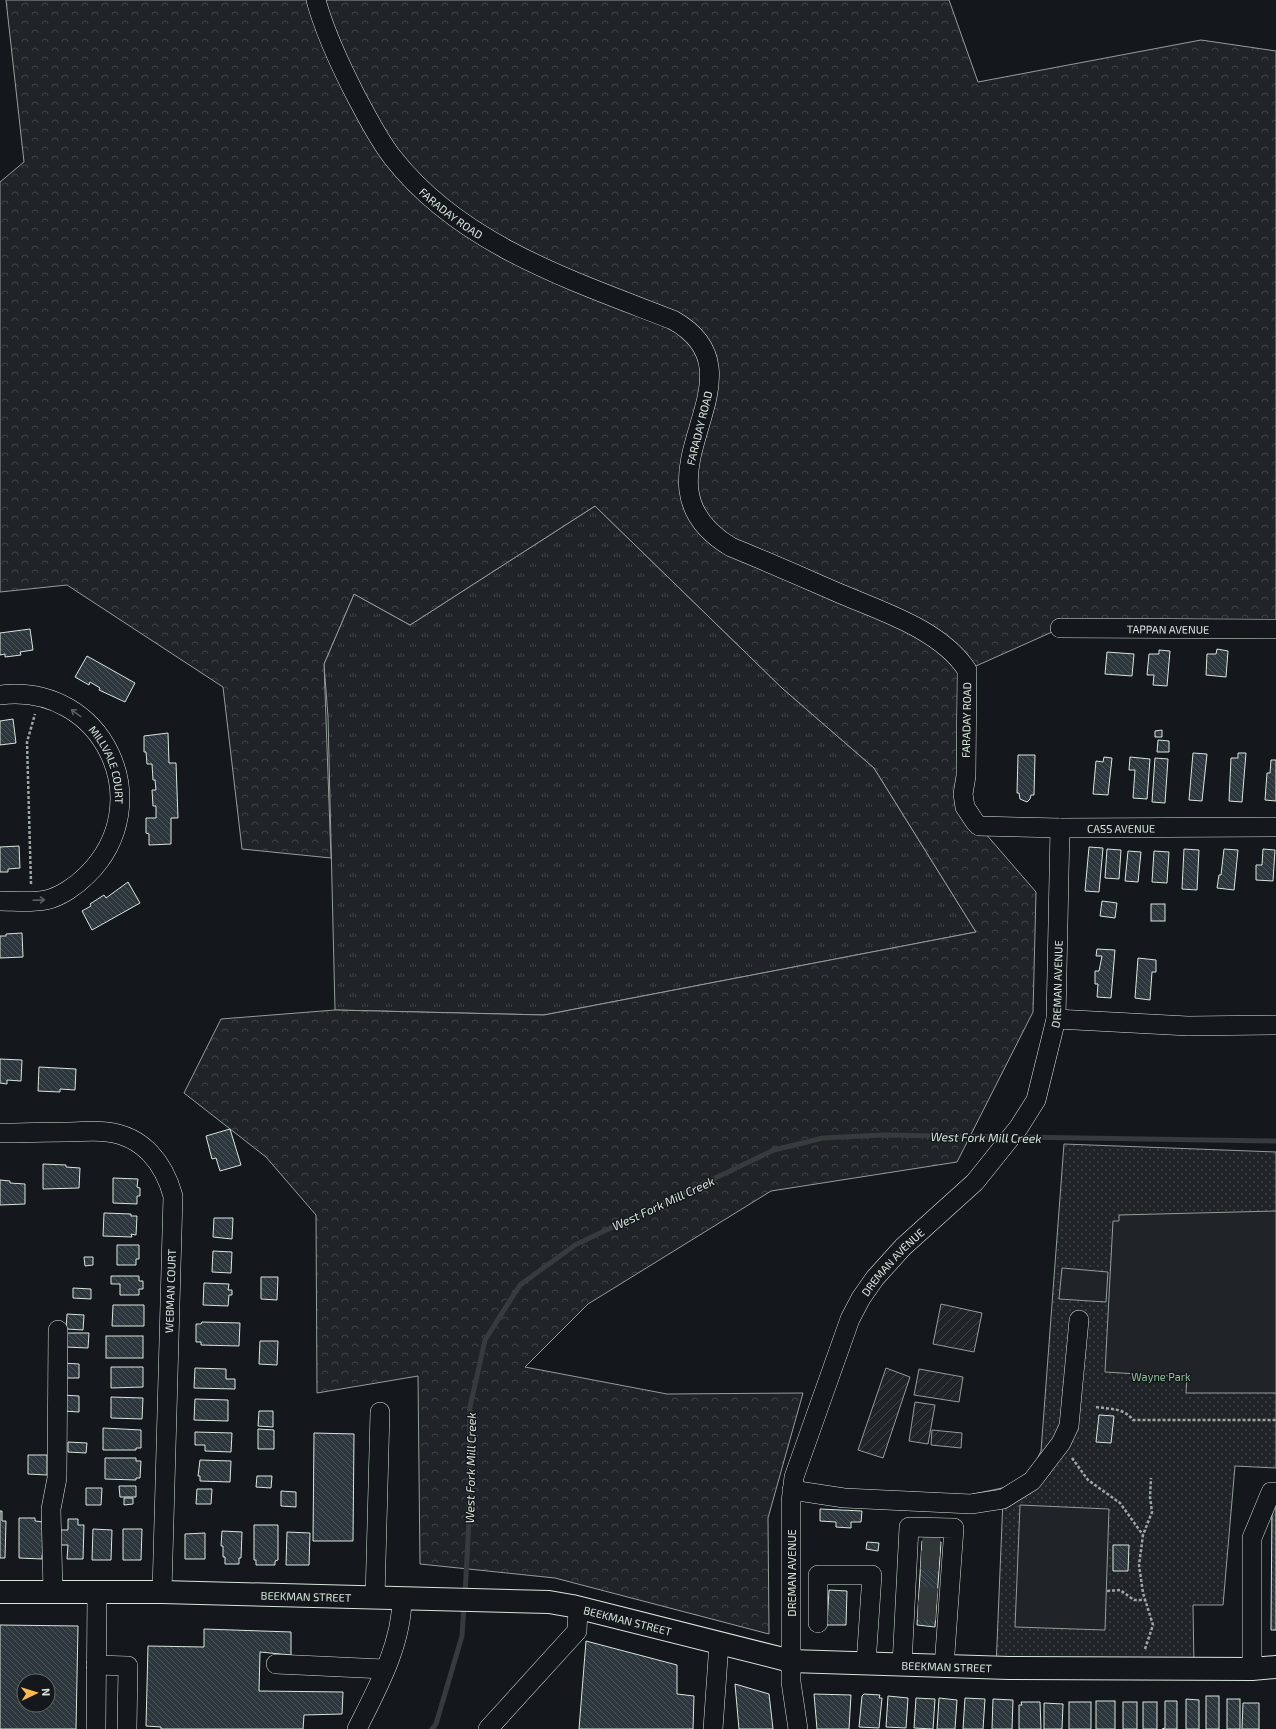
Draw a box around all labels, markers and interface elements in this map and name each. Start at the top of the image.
street label: FARADAY ROAD [417,185,485,241]
street label: FARADAY ROAD [683,390,715,466]
street label: TAPPAN AVENUE [1127,622,1209,635]
street label: FARADAY ROAD [959,682,973,758]
one-way arrow [70,708,81,717]
street label: MILLVALE COURT [87,723,126,805]
street label: CASS AVENUE [1087,821,1155,834]
one-way arrow [32,897,45,904]
street label: DREMAN AVENUE [1048,940,1064,1029]
water label: West Fork Mill Creek [930,1129,1042,1145]
water label: West Fork Mill Creek [610,1173,716,1233]
street label: DREMAN AVENUE [858,1225,926,1298]
street label: WEBMAN COURT [162,1248,178,1333]
park label: Wayne Park [1131,1370,1191,1383]
water label: West Fork Mill Creek [462,1412,478,1524]
street label: DREMAN AVENUE [785,1529,798,1617]
street label: BEEKMAN STREET [261,1588,352,1603]
street label: BEEKMAN STREET [582,1603,674,1637]
street label: BEEKMAN STREET [901,1658,993,1674]
north arrow [16,1673,56,1713]
text: N [40,1688,53,1697]

